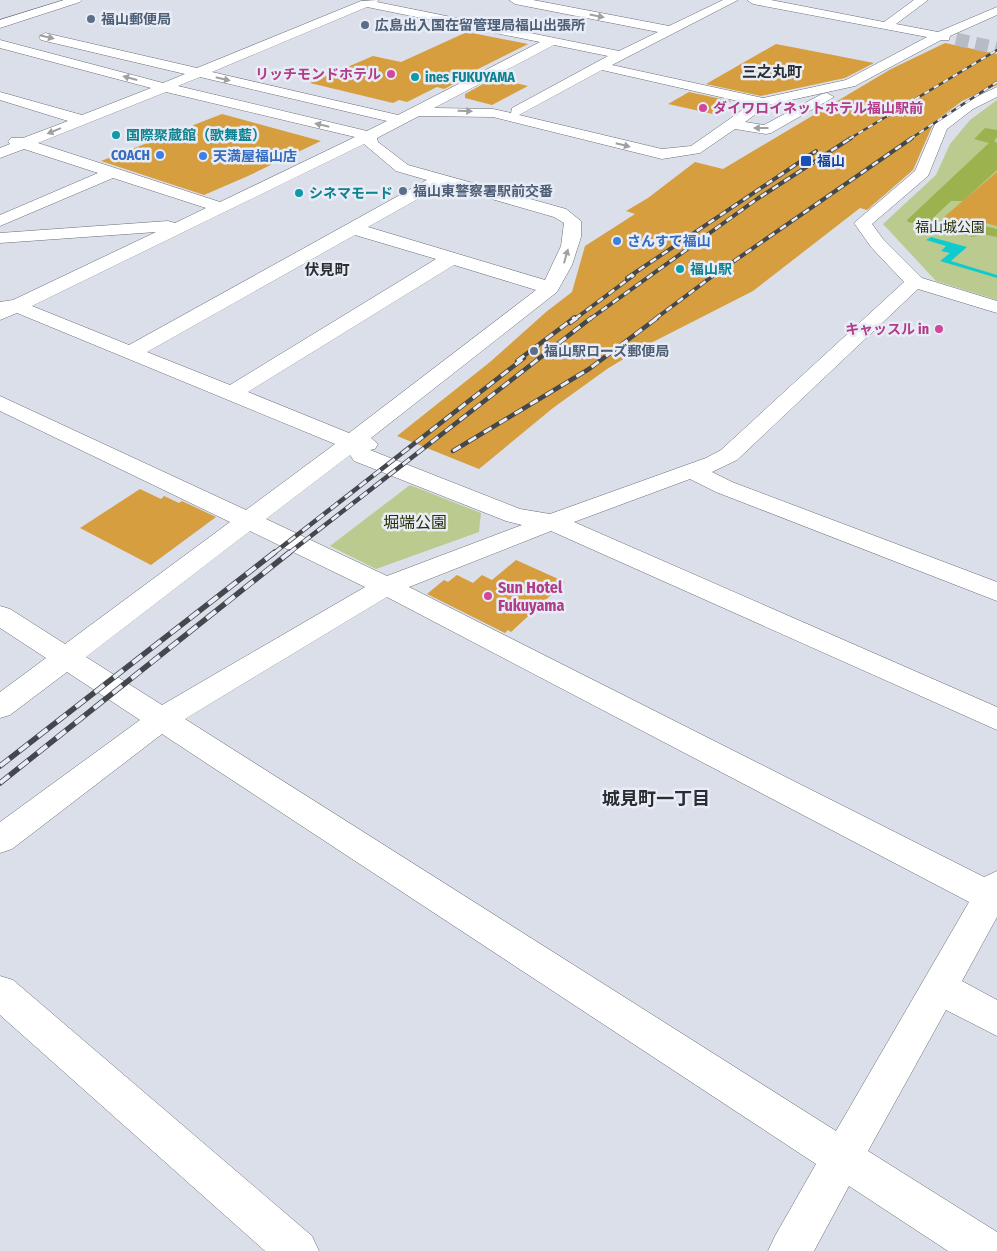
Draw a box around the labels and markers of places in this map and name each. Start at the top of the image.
place label: 福山郵便局 [101,11,171,28]
marker: 福山郵便局 [85,13,97,25]
place label: 広島出入国在留管理局福山出張所 [375,17,585,34]
marker: 広島出入国在留管理局福山出張所 [359,19,371,31]
place label: リッチモンドホテル [255,66,381,83]
marker: リッチモンドホテル [385,68,397,80]
place label: ines FUKUYAMA [425,69,515,86]
marker: ines FUKUYAMA [409,71,421,83]
place label: ダイワロイネットホテル福山駅前 [713,100,923,117]
marker: ダイワロイネットホテル福山駅前 [697,102,709,114]
place label: 国際聚蔵館（歌舞藍） [126,127,266,144]
marker: 国際聚蔵館（歌舞藍） [110,129,122,141]
place label: COACH [111,147,150,164]
place label: 天満屋福山店 [213,148,297,165]
marker: COACH [154,149,166,161]
marker: 天満屋福山店 [197,150,209,162]
place label: 福山 [817,153,845,170]
marker: 福山 [799,154,813,168]
place label: 福山東警察署駅前交番 [413,183,553,200]
place label: シネマモード [309,185,393,202]
marker: 福山東警察署駅前交番 [397,185,409,197]
marker: シネマモード [293,187,305,199]
place label: さんすて福山 [627,233,711,250]
marker: さんすて福山 [611,235,623,247]
place label: 福山駅 [690,261,732,278]
marker: 福山駅 [674,263,686,275]
place label: キャッスル in [845,321,929,338]
marker: キャッスル in [933,323,945,335]
place label: 福山駅ローズ郵便局 [544,343,669,360]
marker: 福山駅ローズ郵便局 [528,345,540,357]
place label: Sun Hotel Fukuyama [498,578,565,615]
marker: Sun Hotel Fukuyama [482,590,494,602]

